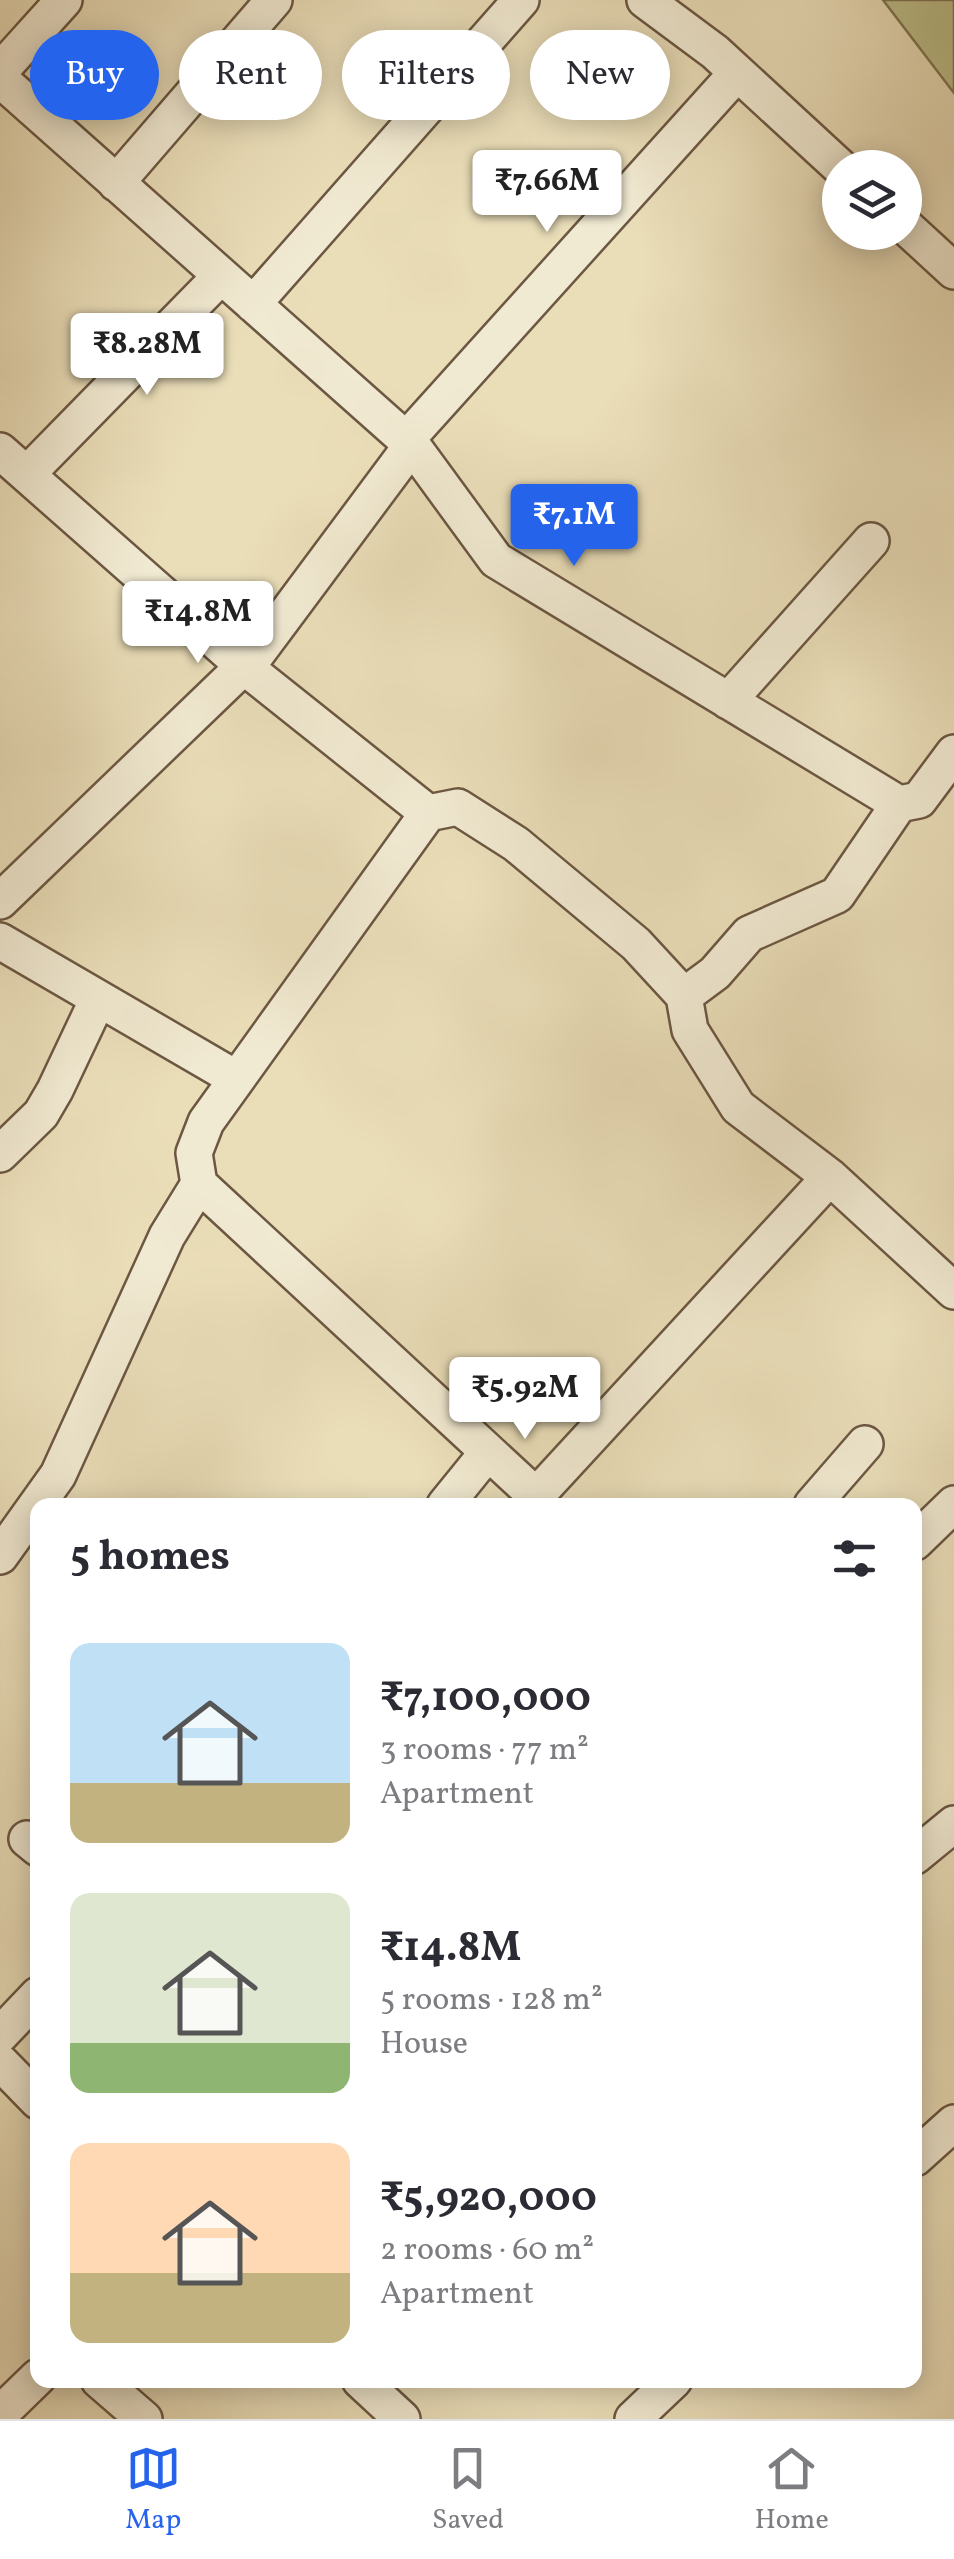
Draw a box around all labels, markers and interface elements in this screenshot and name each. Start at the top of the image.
chip: Buy [30,30,159,120]
chip: Rent [179,30,322,120]
chip: Filters [342,30,510,120]
chip: New [530,30,670,120]
pin: ₹7.66M [466,150,628,235]
map controls [822,150,922,250]
button: layers [822,150,922,250]
text: ₹7.66M [495,160,600,204]
pin: ₹8.28M [66,313,228,398]
text: ₹8.28M [93,323,201,367]
pin: ₹7.1M [504,484,644,569]
text: ₹7.1M [533,494,615,538]
pin: ₹14.8M [117,581,279,666]
text: ₹14.8M [144,591,252,635]
pin: ₹5.92M [444,1357,606,1442]
text: ₹5.92M [471,1367,579,1411]
text: 5 homes [70,1529,230,1588]
icon: filters [827,1531,882,1586]
text: ₹7,100,000 [380,1670,591,1729]
icon: home [150,1683,270,1803]
text: 3 rooms · 77 m² [380,1729,589,1773]
text: Apartment [380,1773,534,1817]
text: ₹14.8M [380,1920,521,1979]
icon: home [150,1933,270,2053]
text: 5 rooms · 128 m² [380,1979,603,2023]
text: House [380,2023,468,2067]
text: ₹5,920,000 [380,2170,597,2229]
icon: home [150,2183,270,2303]
text: 2 rooms · 60 m² [380,2229,594,2273]
text: Apartment [380,2273,534,2317]
tab: Map [125,2441,181,2540]
tab: Saved [432,2441,504,2540]
tab: Home [755,2441,829,2540]

